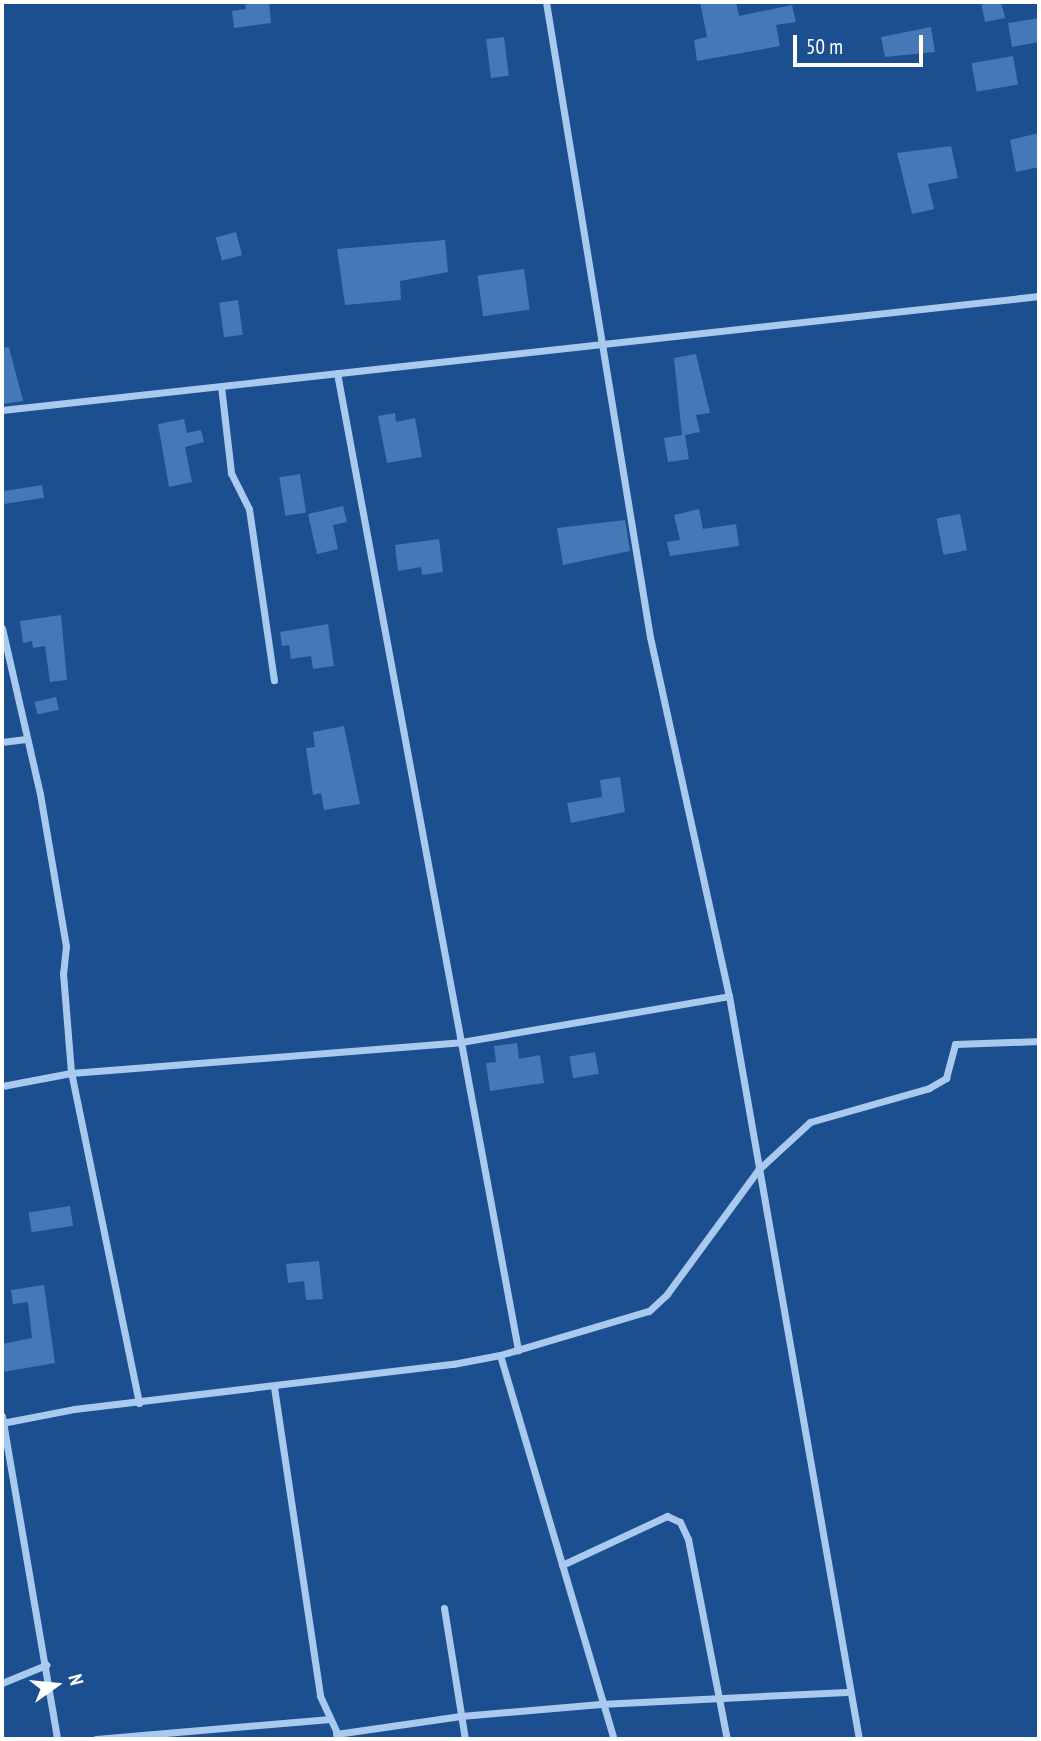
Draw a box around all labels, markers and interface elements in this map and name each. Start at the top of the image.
scale bar [796,21,926,65]
text: 50 m [806,33,843,60]
north arrow [21,1650,91,1720]
text: N [63,1671,89,1688]

